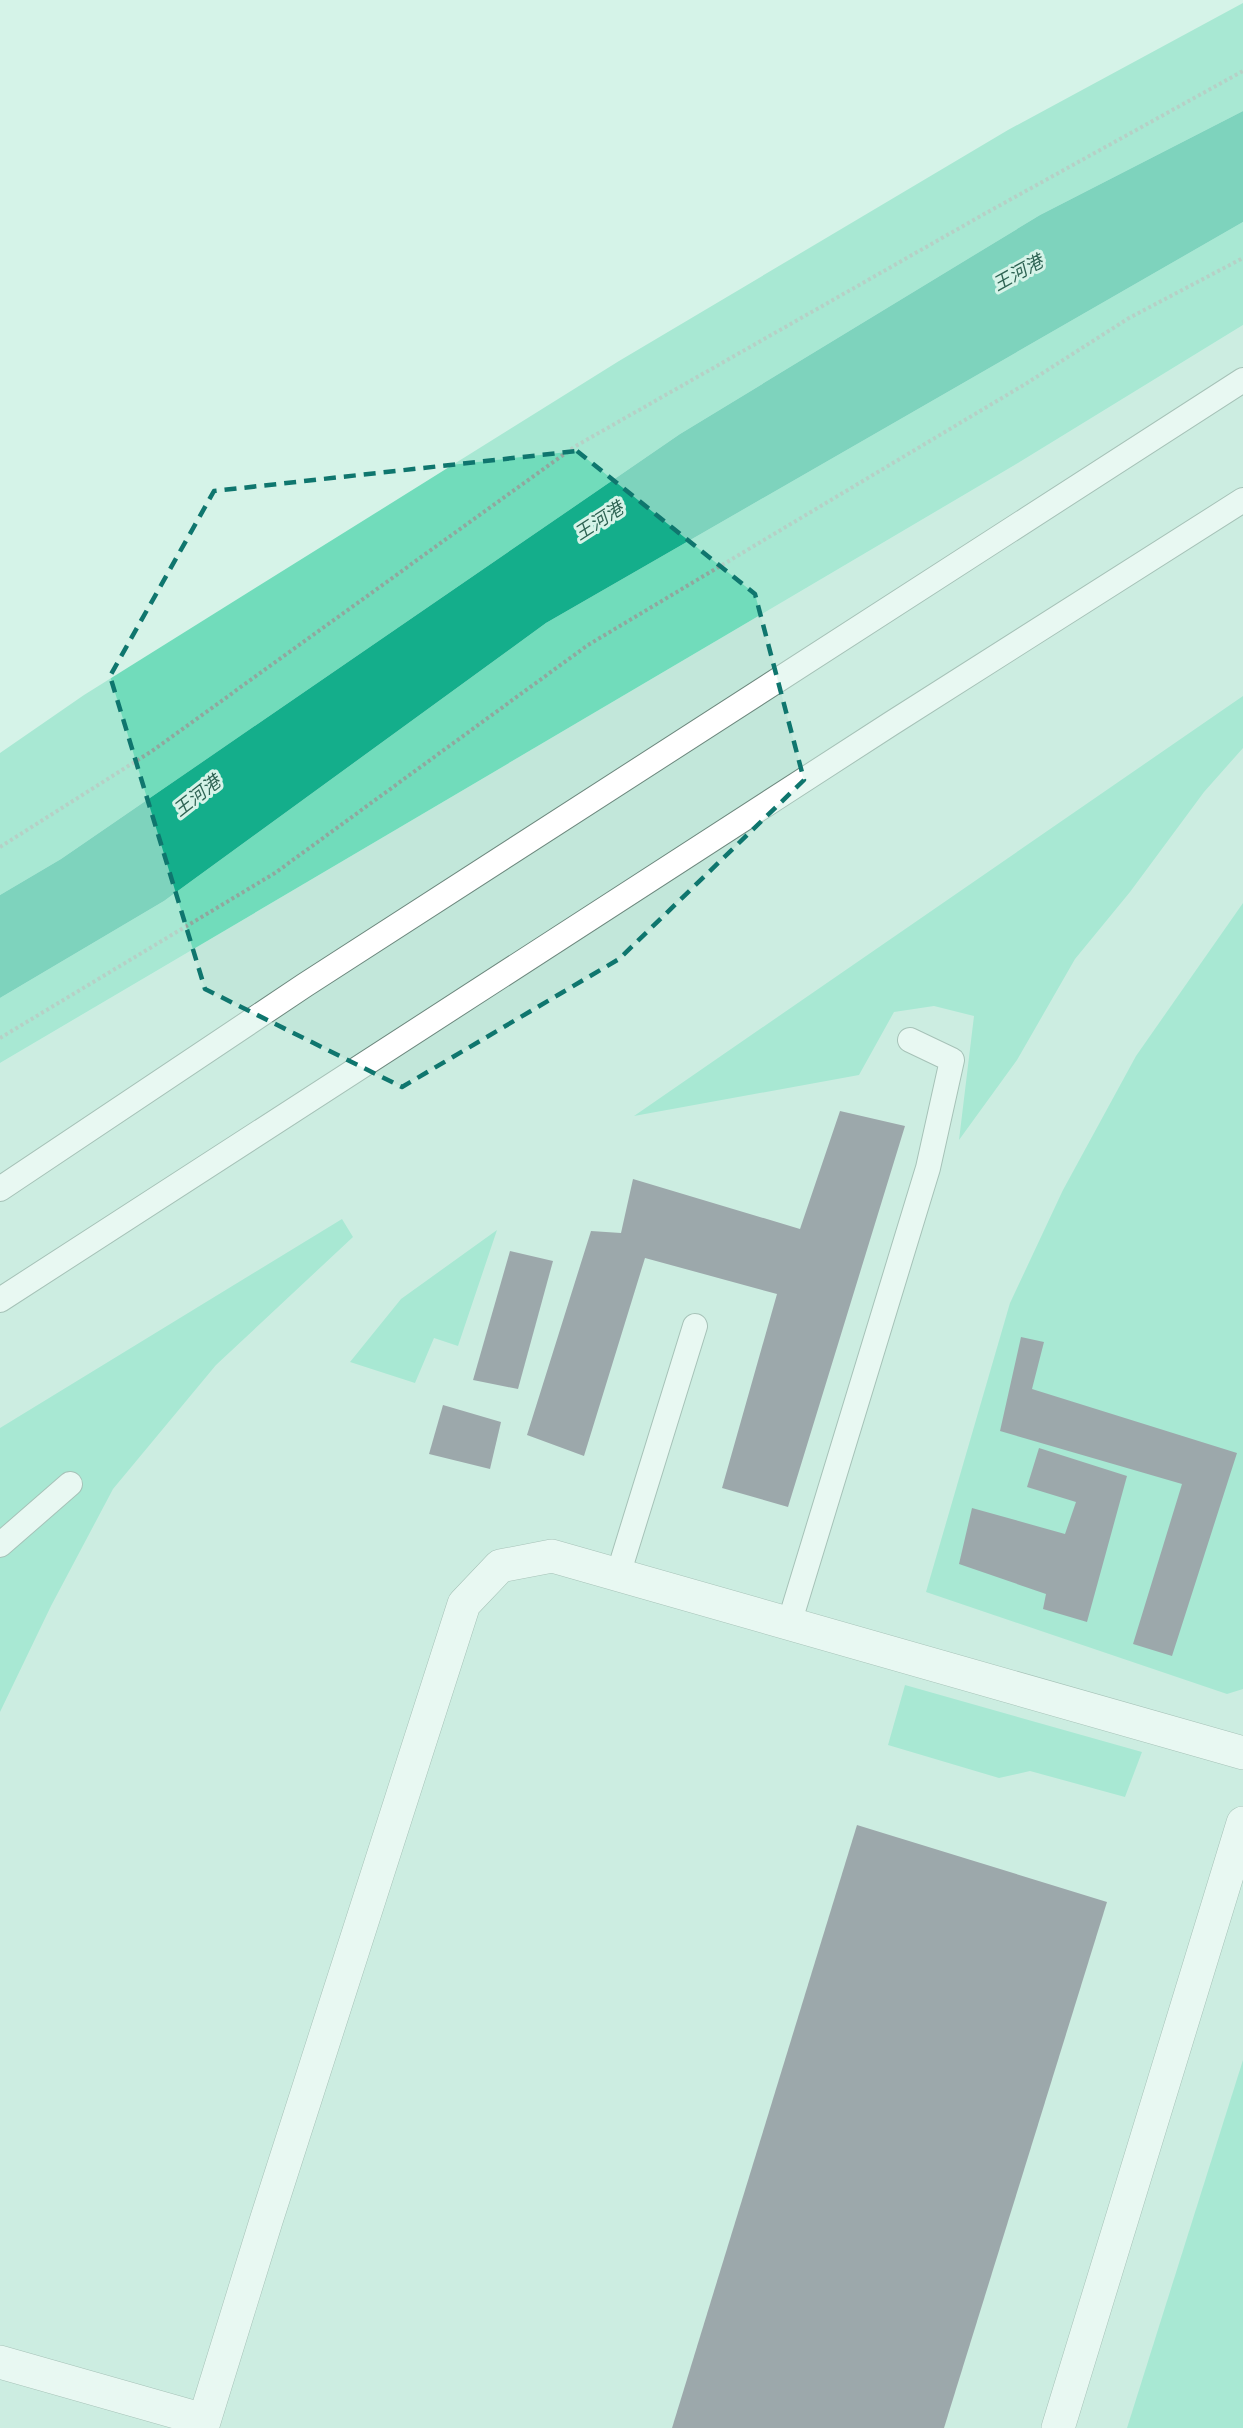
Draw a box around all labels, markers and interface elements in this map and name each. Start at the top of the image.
water label: 王河港 [989,248,1050,296]
water label: 王河港 [570,495,630,545]
water label: 王河港 [168,768,227,821]

